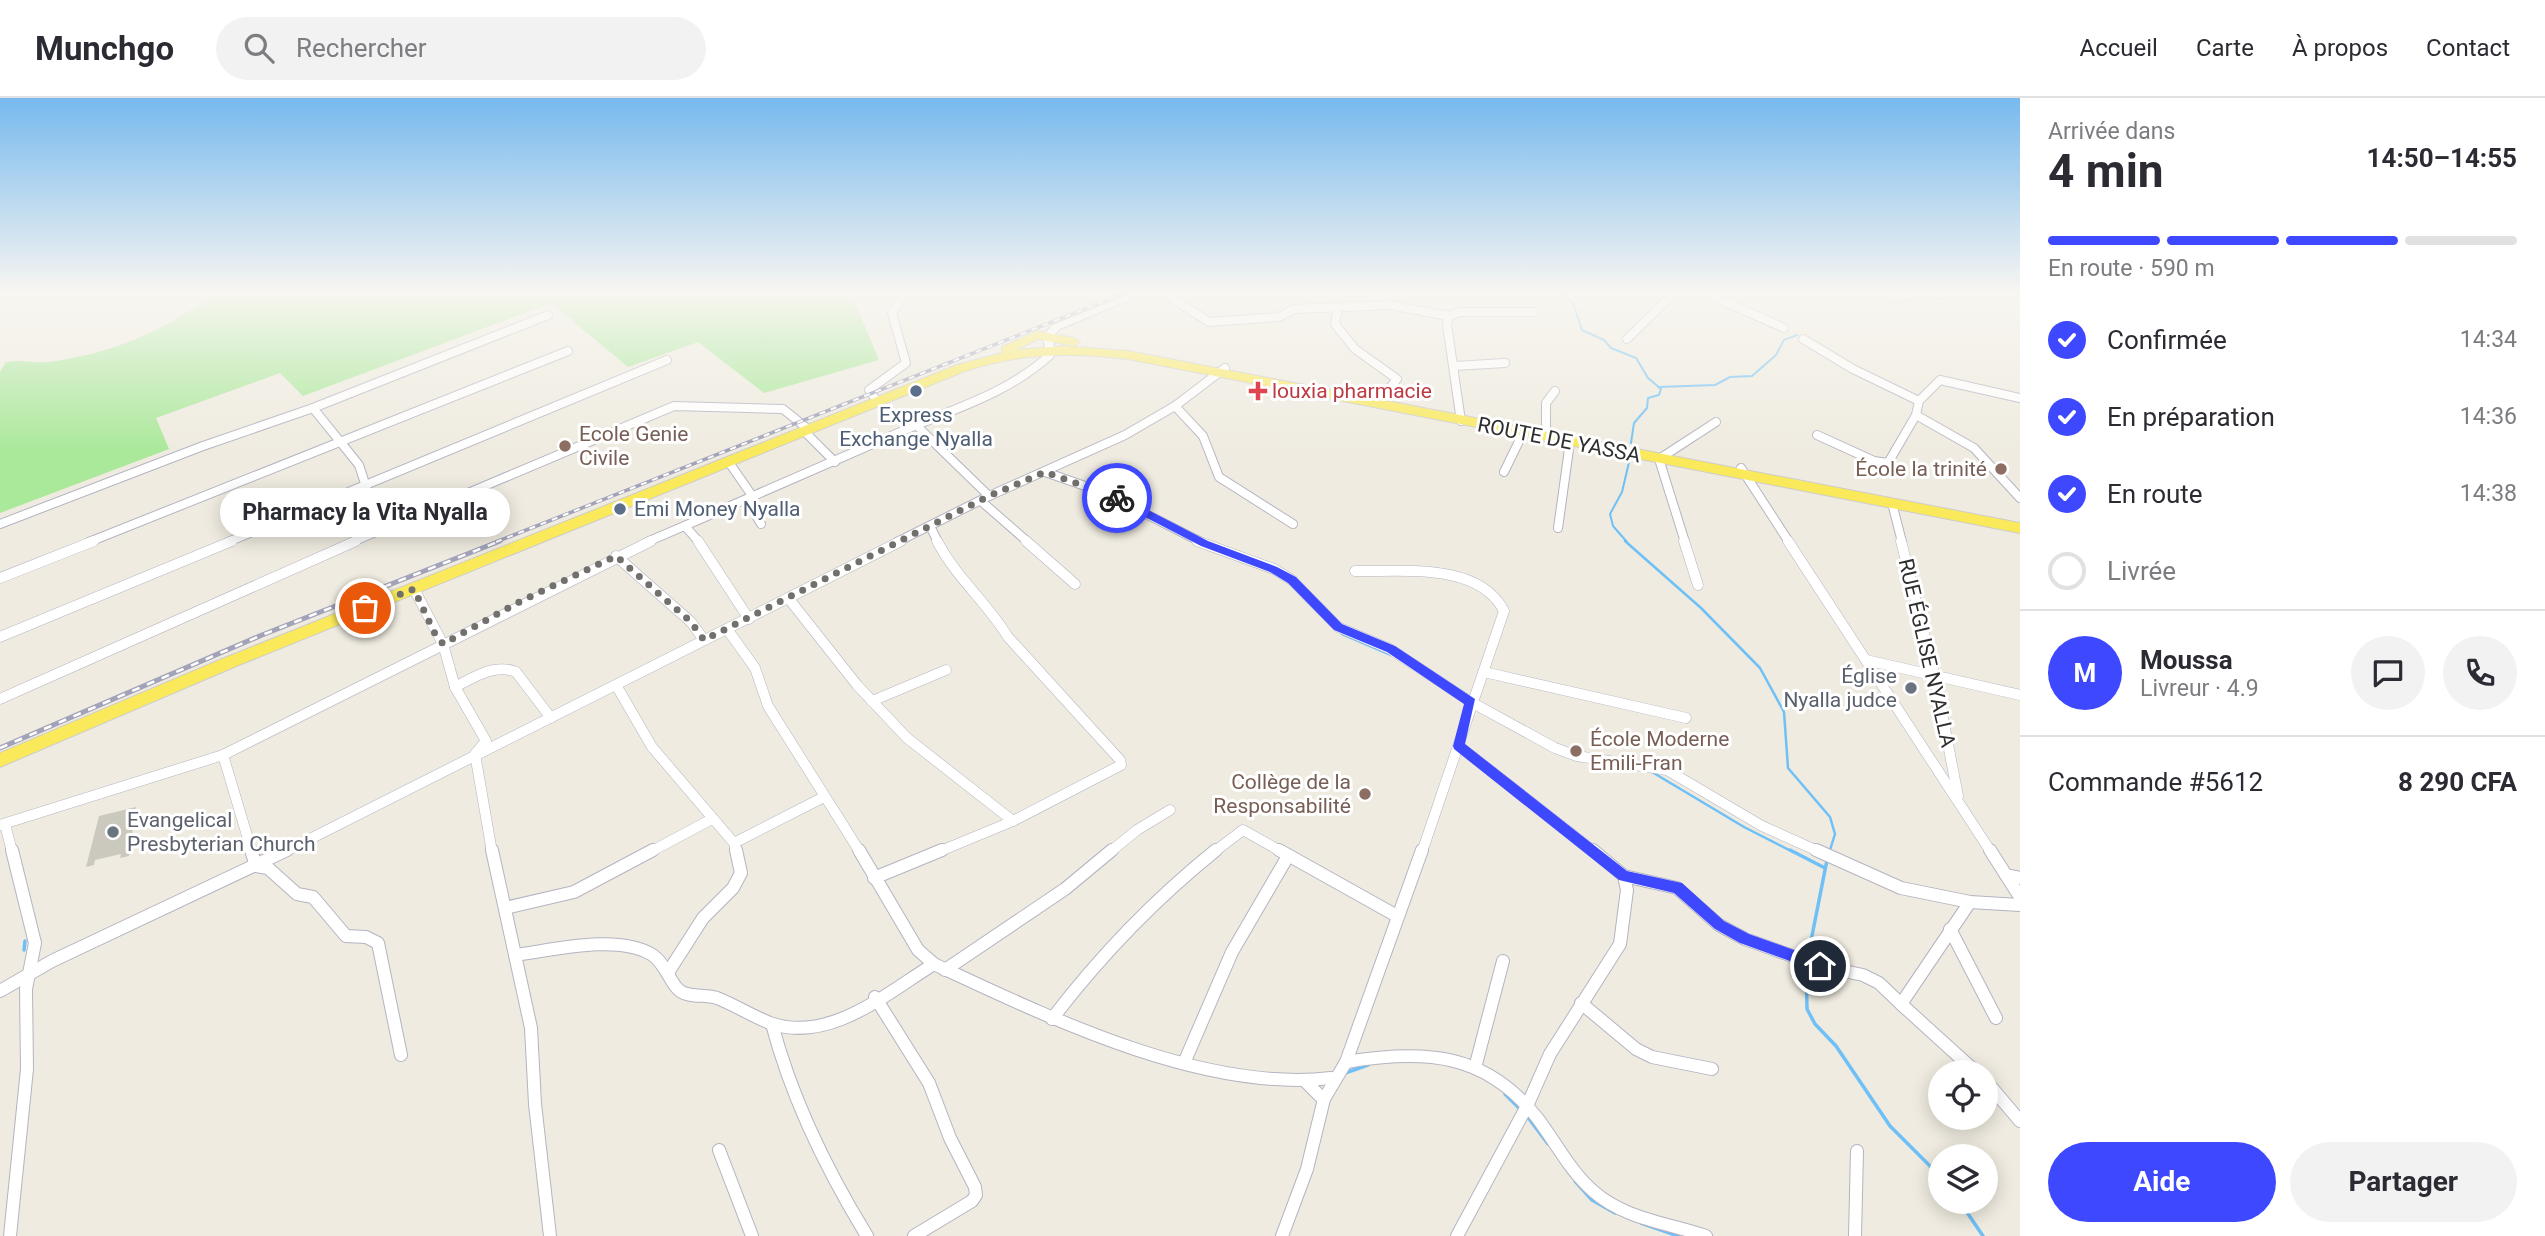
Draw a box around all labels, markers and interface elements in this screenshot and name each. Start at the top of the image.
search box [216,17,706,80]
text: Munchgo [35,29,174,68]
icon: search [240,29,278,67]
text: Rechercher [296,33,427,63]
text: Accueil [2079,34,2158,62]
text: Carte [2196,34,2254,62]
text: À propos [2292,34,2388,62]
text: Contact [2426,34,2510,62]
text: Arrivée dans [2048,118,2175,145]
text: 14:50–14:55 [2367,143,2517,173]
text: 4 min [2048,144,2164,198]
text: En route · 590 m [2048,255,2215,282]
icon: check [2048,321,2086,359]
text: Confirmée [2107,325,2227,355]
text: 14:34 [2460,326,2517,353]
place label: louxia pharmacie [1272,379,1432,403]
marker: Express Exchange Nyalla [908,383,924,399]
marker: louxia pharmacie [1250,383,1266,399]
icon: check [2048,398,2086,436]
text: En préparation [2107,402,2275,432]
place label: Express Exchange Nyalla [839,403,993,451]
text: 14:36 [2460,403,2517,430]
street label: ROUTE DE YASSA [1475,412,1643,468]
place label: Ecole Genie Civile [579,422,688,470]
marker: Ecole Genie Civile [557,438,573,454]
place label: École la trinité [1855,457,1987,481]
marker: École la trinité [1993,461,2009,477]
courier [1082,463,1152,533]
icon: check [2048,475,2086,513]
icon: bike [1098,479,1136,517]
text: En route [2107,479,2203,509]
text: 14:38 [2460,480,2517,507]
callout: Pharmacy la Vita Nyalla [220,489,510,538]
place label: Emi Money Nyalla [634,497,801,521]
text: Pharmacy la Vita Nyalla [242,499,488,526]
marker: Emi Money Nyalla [612,501,628,517]
street label: RUE ÉGLISE NYALLA [1894,556,1960,750]
text: Livrée [2107,556,2176,586]
pin [335,578,395,638]
icon: bag [346,589,384,627]
button: chat [2351,636,2425,710]
button: phone [2443,636,2517,710]
text: Moussa [2140,645,2233,675]
text: M [2074,658,2096,688]
place label: Église Nyalla judce [1783,664,1897,712]
text: Livreur · 4.9 [2140,675,2259,702]
marker: Église Nyalla judce [1903,680,1919,696]
place label: École Moderne Emili-Fran [1590,727,1729,775]
marker: École Moderne Emili-Fran [1568,743,1584,759]
text: Commande #5612 [2048,767,2263,797]
text: 8 290 CFA [2398,767,2517,797]
place label: Collège de la Responsabilité [1213,770,1351,818]
marker: Collège de la Responsabilité [1357,786,1373,802]
place label: Evangelical Presbyterian Church [127,808,316,856]
marker: Evangelical Presbyterian Church [105,824,121,840]
pin [1790,936,1850,996]
icon: home [1801,947,1839,985]
map controls [1928,1060,1998,1214]
button: locate [1928,1060,1998,1130]
button: Aide [2048,1142,2276,1222]
button: Partager [2290,1142,2517,1222]
button: layers [1928,1144,1998,1214]

